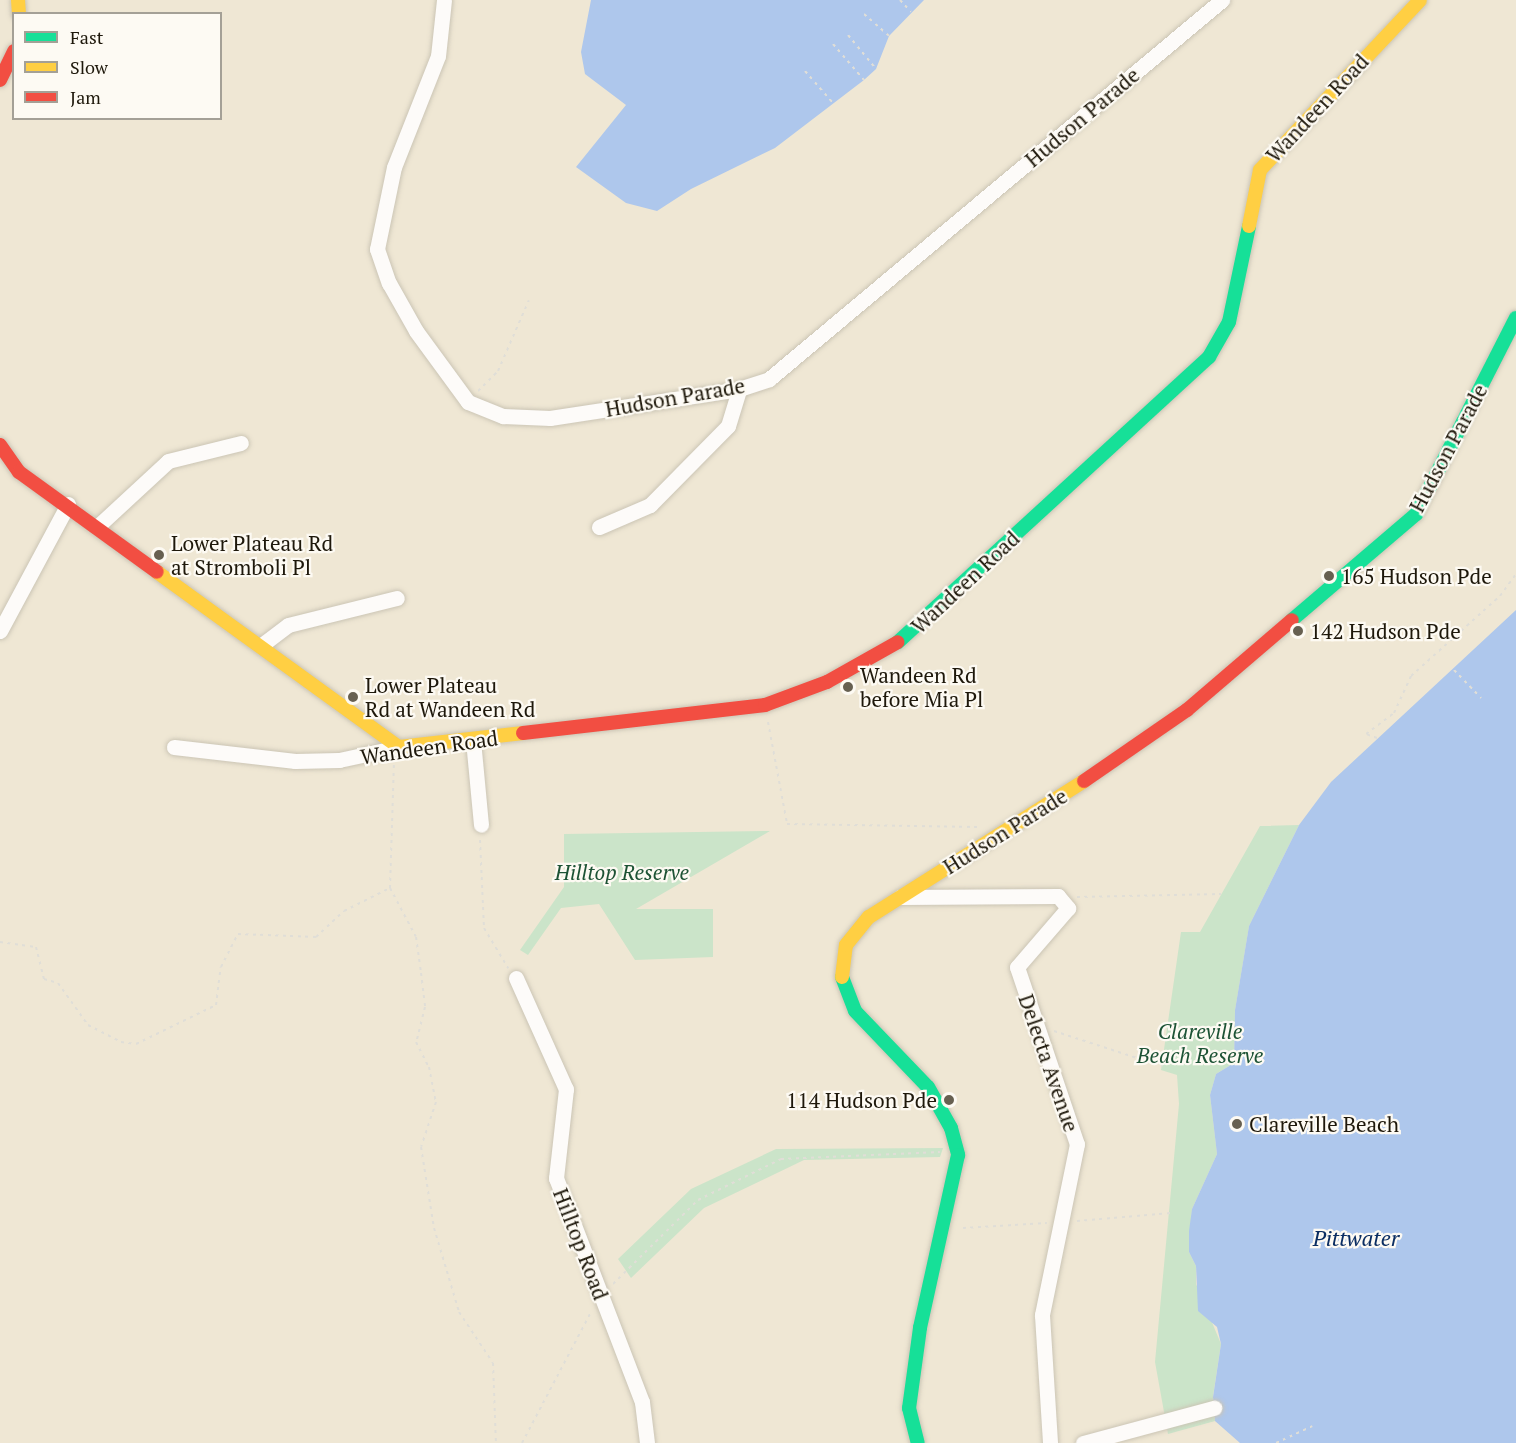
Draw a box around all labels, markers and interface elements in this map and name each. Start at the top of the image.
legend [12,12,222,120]
text: Fast [70,25,103,49]
street label: Wandeen Road [1261,49,1373,167]
text: Slow [70,55,108,79]
street label: Hudson Parade [1020,62,1144,172]
text: Jam [70,85,101,109]
street label: Hudson Parade [603,372,747,422]
street label: Hudson Parade [1404,380,1492,516]
street label: Wandeen Road [906,526,1024,638]
place label: Lower Plateau Rd at Stromboli Pl [171,530,333,580]
marker: Lower Plateau Rd at Stromboli Pl [152,548,166,562]
place label: 165 Hudson Pde [1341,563,1492,589]
marker: 165 Hudson Pde [1322,569,1336,583]
place label: 142 Hudson Pde [1310,618,1461,644]
marker: 142 Hudson Pde [1291,624,1305,638]
place label: Wandeen Rd before Mia Pl [860,662,983,712]
place label: Lower Plateau Rd at Wandeen Rd [365,672,535,722]
marker: Wandeen Rd before Mia Pl [841,680,855,694]
marker: Lower Plateau Rd at Wandeen Rd [346,690,360,704]
street label: Wandeen Road [359,725,499,769]
street label: Hudson Parade [938,783,1072,879]
park label: Hilltop Reserve [555,859,689,885]
street label: Delecta Avenue [1014,991,1084,1135]
park label: Clareville Beach Reserve [1137,1018,1263,1068]
place label: 114 Hudson Pde [786,1087,937,1113]
marker: 114 Hudson Pde [942,1093,956,1107]
place label: Clareville Beach [1249,1111,1399,1137]
marker: Clareville Beach [1230,1117,1244,1131]
street label: Hilltop Road [548,1185,614,1303]
water label: Pittwater [1313,1225,1399,1251]

